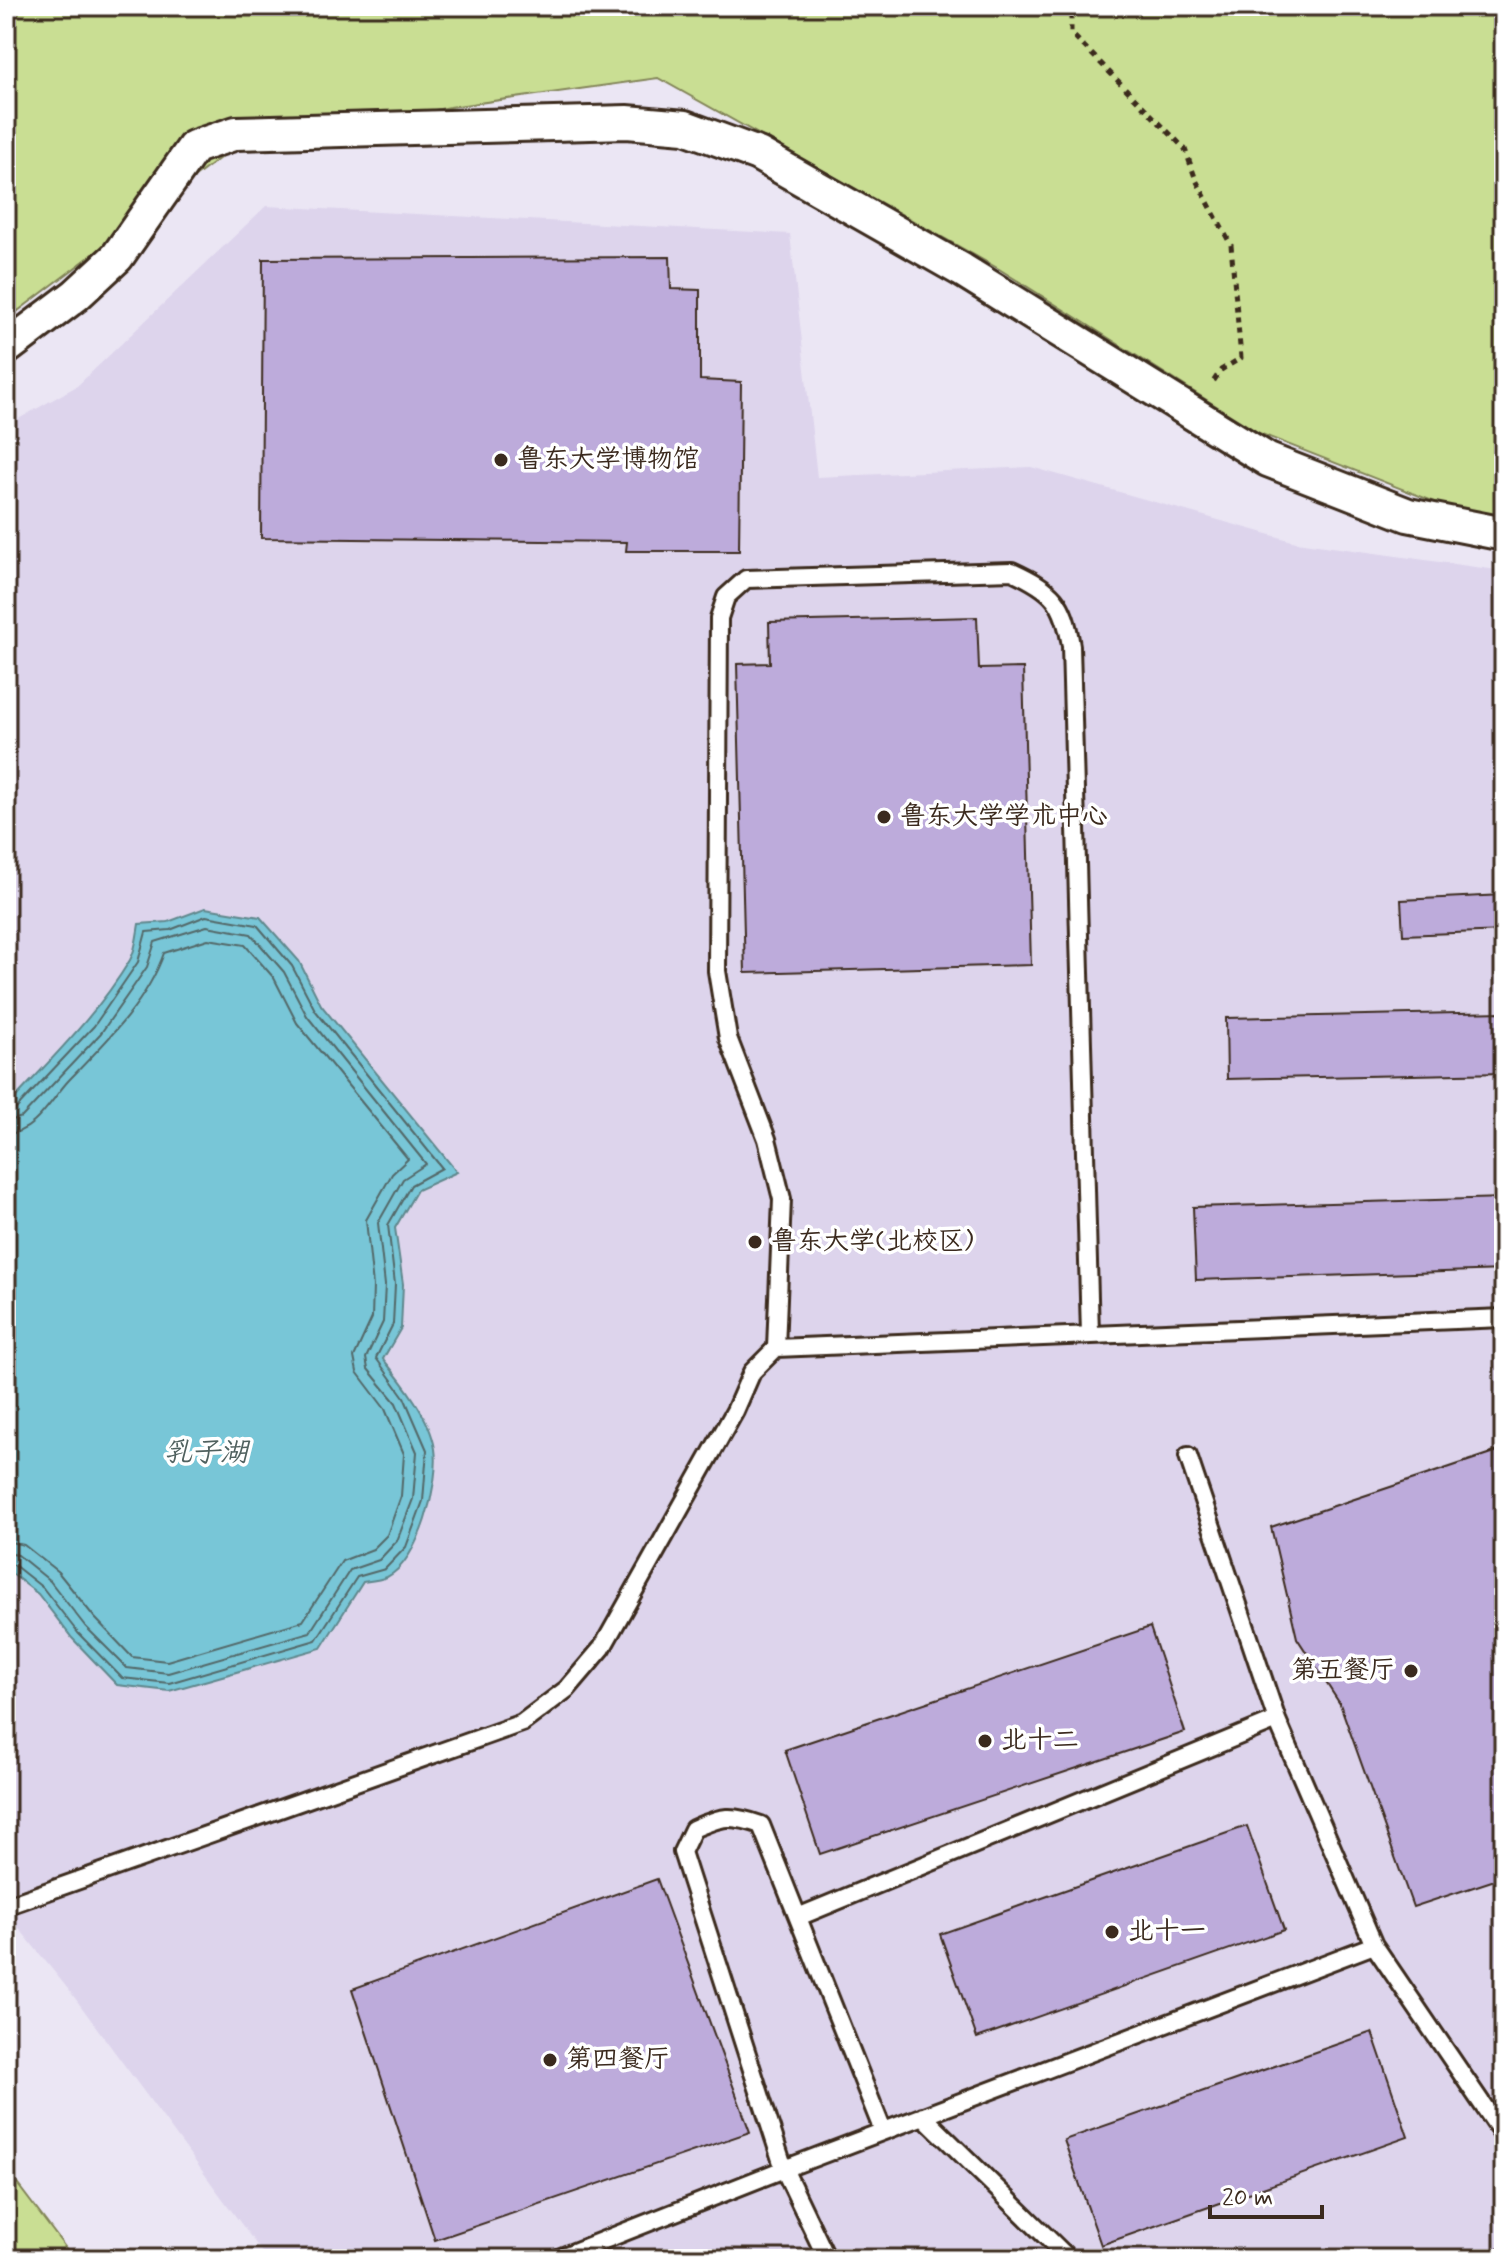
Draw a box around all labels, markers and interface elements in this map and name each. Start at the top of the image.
place label: 鲁东大学博物馆 [517,443,699,477]
marker: 鲁东大学博物馆 [492,451,510,469]
place label: 鲁东大学学术中心 [900,800,1108,834]
marker: 鲁东大学学术中心 [875,808,893,826]
place label: 鲁东大学(北校区) [771,1225,973,1259]
marker: 鲁东大学(北校区) [746,1233,764,1251]
water label: 乳子湖 [164,1435,251,1472]
place label: 第五餐厅 [1291,1654,1395,1688]
marker: 第五餐厅 [1402,1662,1420,1680]
place label: 北十二 [1001,1724,1079,1758]
marker: 北十二 [976,1732,994,1750]
place label: 北十一 [1128,1915,1206,1949]
marker: 北十一 [1103,1923,1121,1941]
place label: 第四餐厅 [566,2043,670,2077]
marker: 第四餐厅 [541,2051,559,2069]
scale bar [1210,2169,1322,2219]
text: 20 m [1222,2183,1273,2214]

